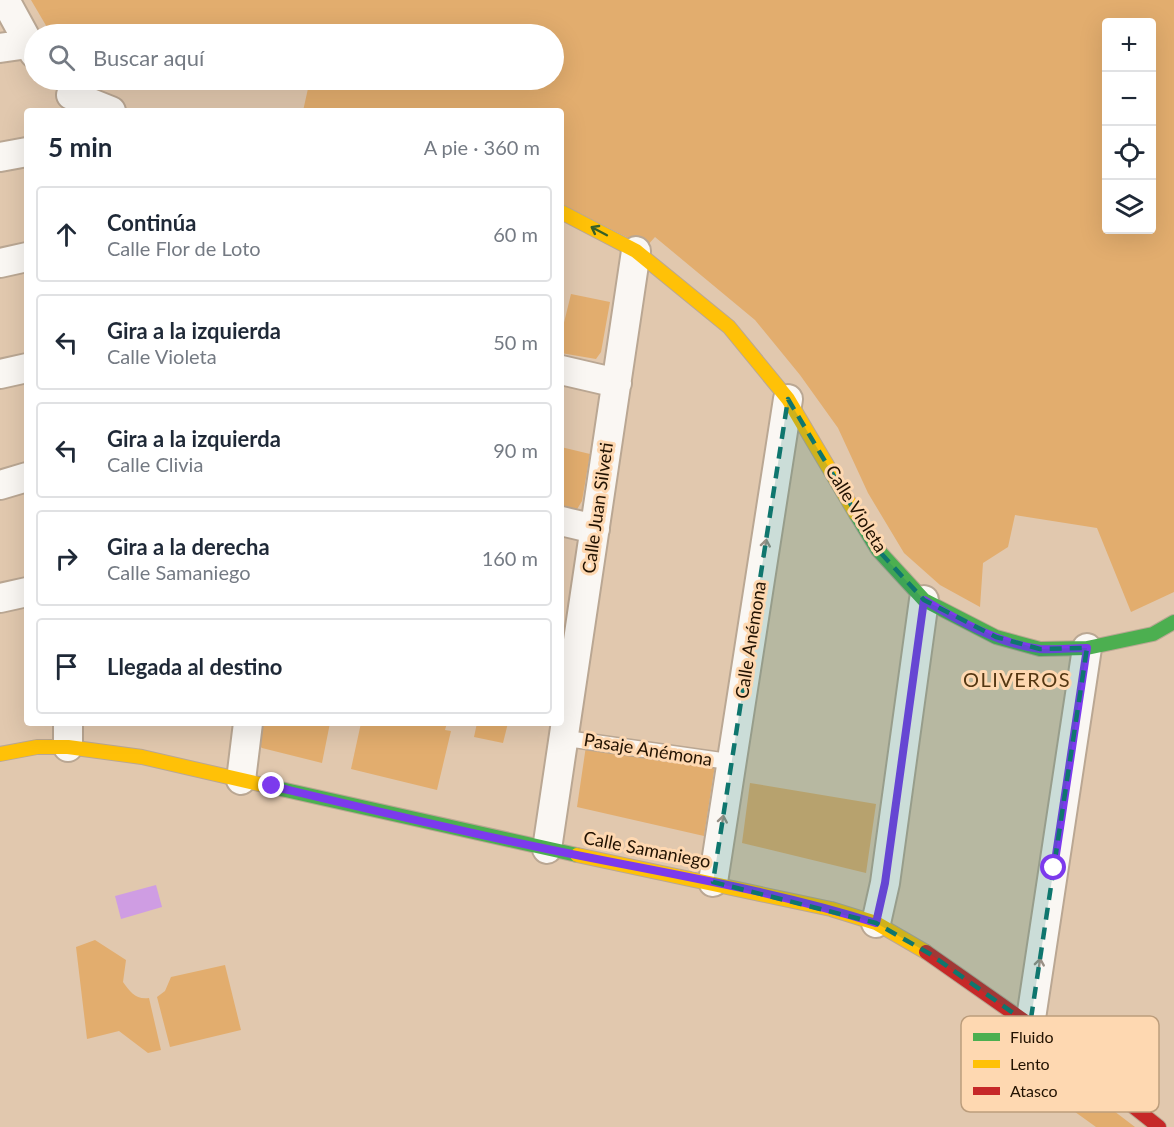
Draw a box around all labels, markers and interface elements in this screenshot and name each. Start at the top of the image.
map controls [1102,18,1156,234]
button: + [1102,18,1156,72]
search box [24,24,564,90]
icon: search [45,41,78,74]
text: Buscar aquí [93,44,204,71]
button: − [1102,72,1156,126]
button: locate [1102,126,1156,180]
text: 5 min [48,131,112,163]
text: A pie · 360 m [424,135,540,159]
button: layers [1102,180,1156,234]
text: Continúa [107,209,196,236]
icon: ahead [50,218,83,251]
text: 60 m [493,222,538,246]
one-way arrow [591,225,608,237]
text: Calle Flor de Loto [107,236,261,260]
text: Gira a la izquierda [107,317,281,344]
icon: left [50,326,83,359]
text: 50 m [493,330,538,354]
text: Calle Violeta [107,344,217,368]
text: Gira a la izquierda [107,425,281,452]
icon: left [50,434,83,467]
text: 90 m [493,438,538,462]
street label: Calle Juan Silveti [577,441,617,575]
text: Calle Clivia [107,452,203,476]
street label: Calle Violeta [821,461,892,556]
text: Gira a la derecha [107,533,270,560]
one-way arrow [759,539,770,558]
icon: right [50,542,83,575]
text: 160 m [482,546,538,570]
text: Calle Samaniego [107,560,251,584]
street label: Calle Anémona [730,580,770,700]
icon: arrive [50,650,83,683]
text: Llegada al destino [107,653,283,680]
district label: OLIVEROS [963,667,1071,691]
street label: Pasaje Anémona [582,728,714,770]
route end [258,772,284,798]
one-way arrow [717,814,728,834]
street label: Calle Samaniego [582,826,713,872]
route start [1040,854,1066,880]
one-way arrow [1034,958,1045,977]
legend [961,1016,1159,1112]
text: Fluido [1010,1027,1053,1046]
text: Lento [1010,1054,1050,1073]
text: Atasco [1010,1081,1058,1100]

